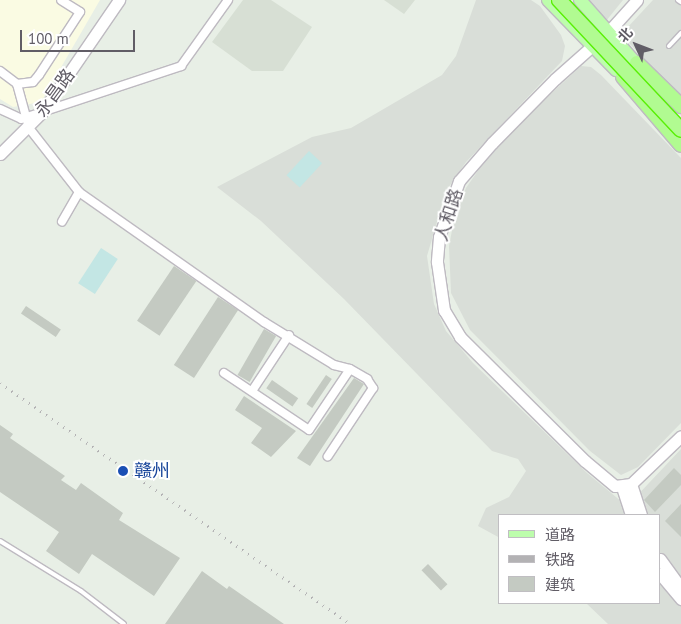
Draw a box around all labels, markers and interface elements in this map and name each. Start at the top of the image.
scale bar [22,20,138,52]
north arrow [611,20,661,70]
text: 北 [614,24,636,46]
text: 100 m [28,29,69,48]
street label: 永昌路 [30,65,80,121]
street label: 人和路 [430,186,468,244]
place label: 赣州 [134,460,170,482]
marker: 赣州 [116,464,130,478]
legend [498,514,661,604]
text: 道路 [545,525,575,544]
text: 铁路 [545,550,575,569]
text: 建筑 [545,575,575,594]

